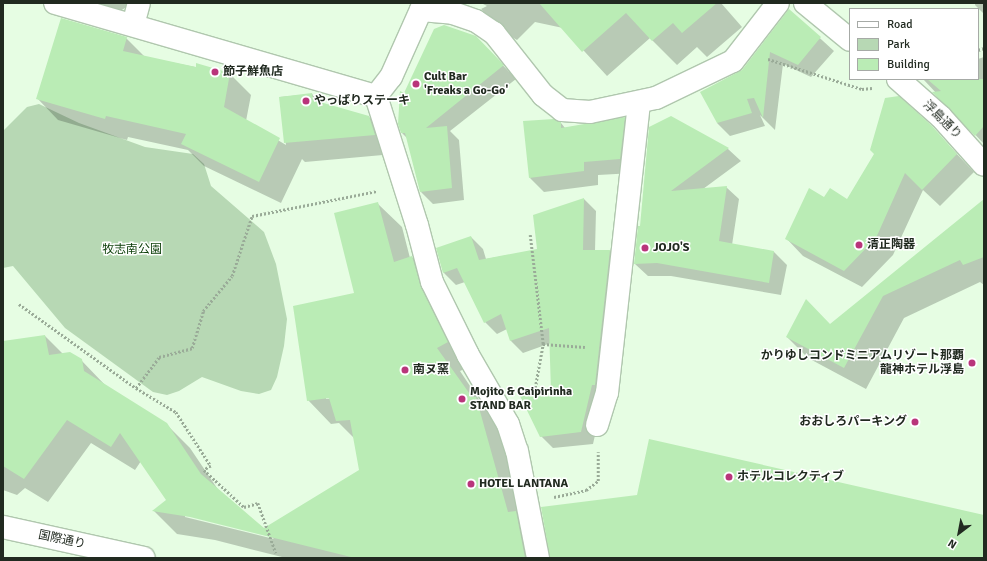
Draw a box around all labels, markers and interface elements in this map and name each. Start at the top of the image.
legend [849,8,979,80]
text: Road [887,17,913,32]
text: Park [887,37,910,52]
text: Building [887,57,930,72]
place label: 節子鮮魚店 [223,65,283,79]
marker: 節子鮮魚店 [210,67,220,77]
place label: Cult Bar 'Freaks a Go-Go' [424,70,508,98]
marker: Cult Bar 'Freaks a Go-Go' [411,79,421,89]
place label: やっぱりステーキ [314,94,410,108]
marker: やっぱりステーキ [301,96,311,106]
street label: 浮島通り [920,98,964,142]
place label: 清正陶器 [867,238,915,252]
marker: 清正陶器 [854,240,864,250]
place label: JOJO'S [653,241,689,255]
park label: 牧志南公園 [102,243,162,257]
marker: JOJO'S [640,243,650,253]
place label: かりゆしコンドミニアムリゾート那覇 龍神ホテル浮島 [760,349,964,377]
marker: かりゆしコンドミニアムリゾート那覇 龍神ホテル浮島 [967,358,977,368]
place label: 南ヌ窯 [413,363,449,377]
marker: 南ヌ窯 [400,365,410,375]
place label: Mojito & Caipirinha STAND BAR [470,385,572,413]
marker: Mojito & Caipirinha STAND BAR [457,394,467,404]
place label: おおしろパーキング [799,415,907,429]
marker: おおしろパーキング [910,417,920,427]
place label: ホテルコレクティブ [737,470,845,484]
marker: ホテルコレクティブ [724,472,734,482]
place label: HOTEL LANTANA [479,477,568,491]
marker: HOTEL LANTANA [466,479,476,489]
north arrow [939,513,979,553]
street label: 国際通り [37,528,87,552]
text: N [946,536,959,551]

